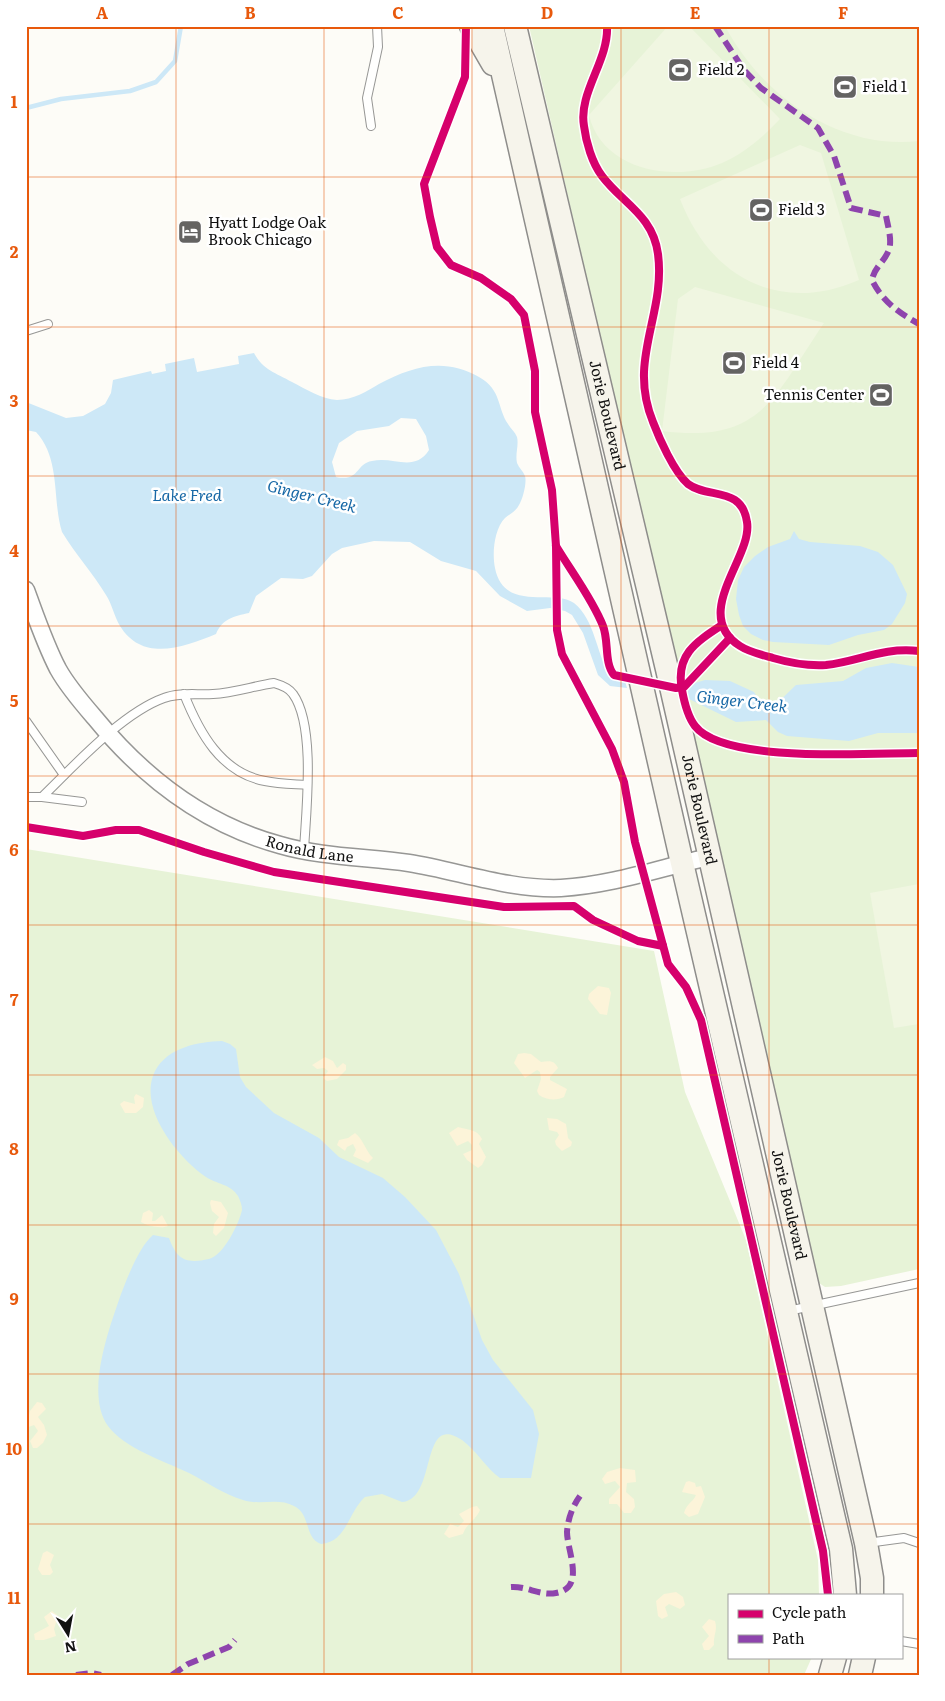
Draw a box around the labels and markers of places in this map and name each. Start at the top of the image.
sports icon: Field 2 [667,57,693,83]
place label: Field 2 [698,57,745,80]
sports icon: Field 1 [832,74,858,100]
place label: Field 1 [862,74,907,97]
sports icon: Field 3 [748,197,774,223]
place label: Field 3 [778,197,825,220]
place label: Hyatt Lodge Oak Brook Chicago [208,210,327,250]
hotel icon: Hyatt Lodge Oak Brook Chicago [177,219,203,245]
sports icon: Field 4 [721,350,747,376]
place label: Field 4 [752,350,799,373]
place label: Tennis Center [764,382,864,405]
sports icon: Tennis Center [868,382,894,408]

